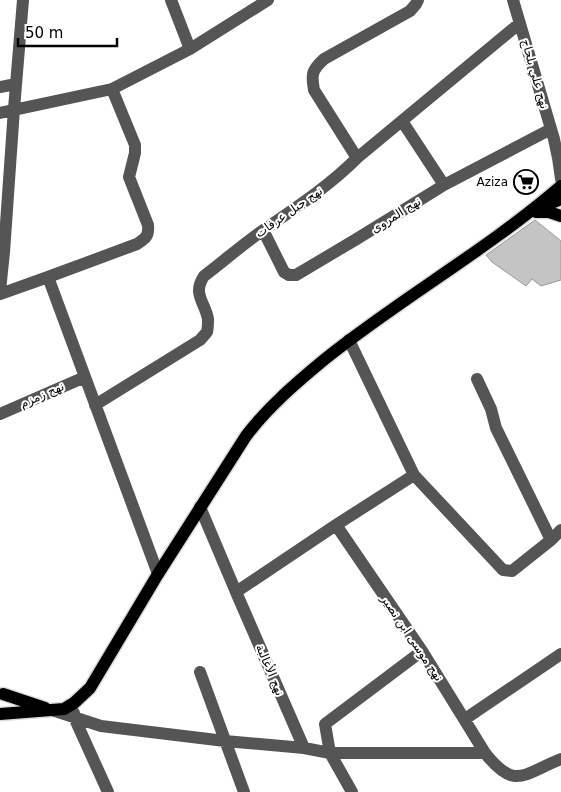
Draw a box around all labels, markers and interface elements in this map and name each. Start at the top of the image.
scale bar [18,15,116,47]
text: 50 m [25,24,63,42]
street label: نهج علي بلحاج [518,38,552,110]
supermarket icon: Aziza [513,169,539,195]
place label: Aziza [477,175,508,189]
street label: نهج جبل عرفات [253,184,326,241]
street label: نهج المروى [368,194,424,237]
street label: نهج زمزم [18,379,67,412]
street label: نهج موسى ابن نصير [377,592,446,684]
street label: نهج الأغالبة [253,642,288,698]

